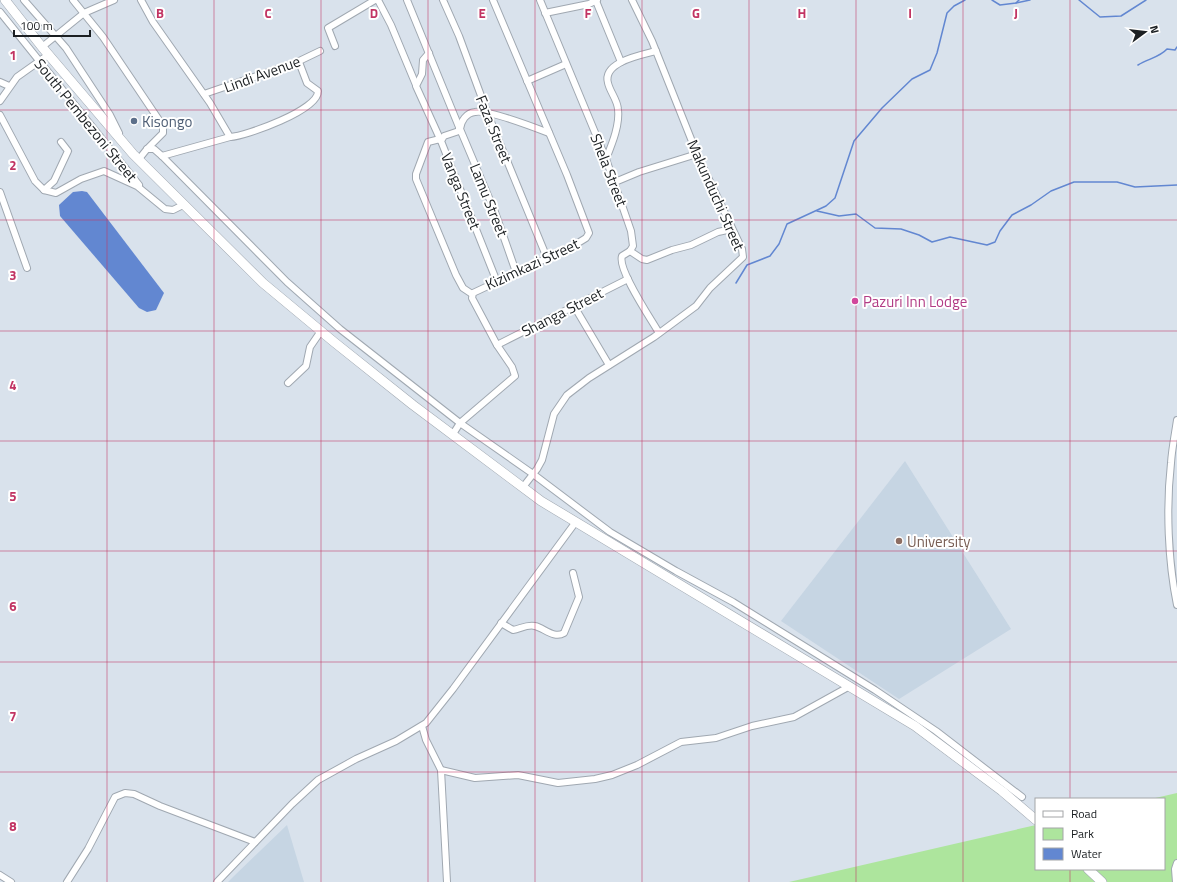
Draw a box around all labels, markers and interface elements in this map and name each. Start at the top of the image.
text: B [156,3,164,23]
text: C [264,3,272,23]
text: D [370,3,378,23]
text: E [478,3,486,23]
text: F [585,3,592,23]
text: G [692,3,700,23]
text: H [798,3,806,23]
text: I [908,3,912,23]
text: J [1014,3,1018,23]
scale bar [14,12,90,38]
north arrow [1125,12,1165,52]
text: 100 m [20,16,53,35]
text: N [1146,24,1163,35]
text: 1 [9,45,17,65]
street label: Lindi Avenue [220,50,304,98]
street label: South Pembezoni Street [29,53,144,187]
street label: Faza Street [470,92,518,167]
place label: Kisongo [142,110,192,133]
marker: Kisongo [129,116,139,126]
street label: Shela Street [585,130,634,211]
street label: Makunduchi Street [681,136,751,255]
street label: Vanga Street [435,149,487,234]
text: 2 [9,155,17,175]
street label: Lamu Street [464,160,514,241]
street label: Kizimkazi Street [481,232,583,296]
text: 3 [9,265,17,285]
street label: Shanga Street [517,281,608,342]
place label: Pazuri Inn Lodge [863,290,967,313]
marker: Pazuri Inn Lodge [850,296,860,306]
text: 4 [9,375,17,395]
text: 5 [9,486,17,506]
place label: University [907,530,971,553]
marker: University [894,536,904,546]
text: 6 [9,596,17,616]
text: 7 [9,706,17,726]
legend [1035,798,1165,870]
text: Road [1071,804,1097,823]
text: 8 [9,816,17,836]
text: Park [1071,824,1094,843]
text: Water [1071,844,1102,863]

